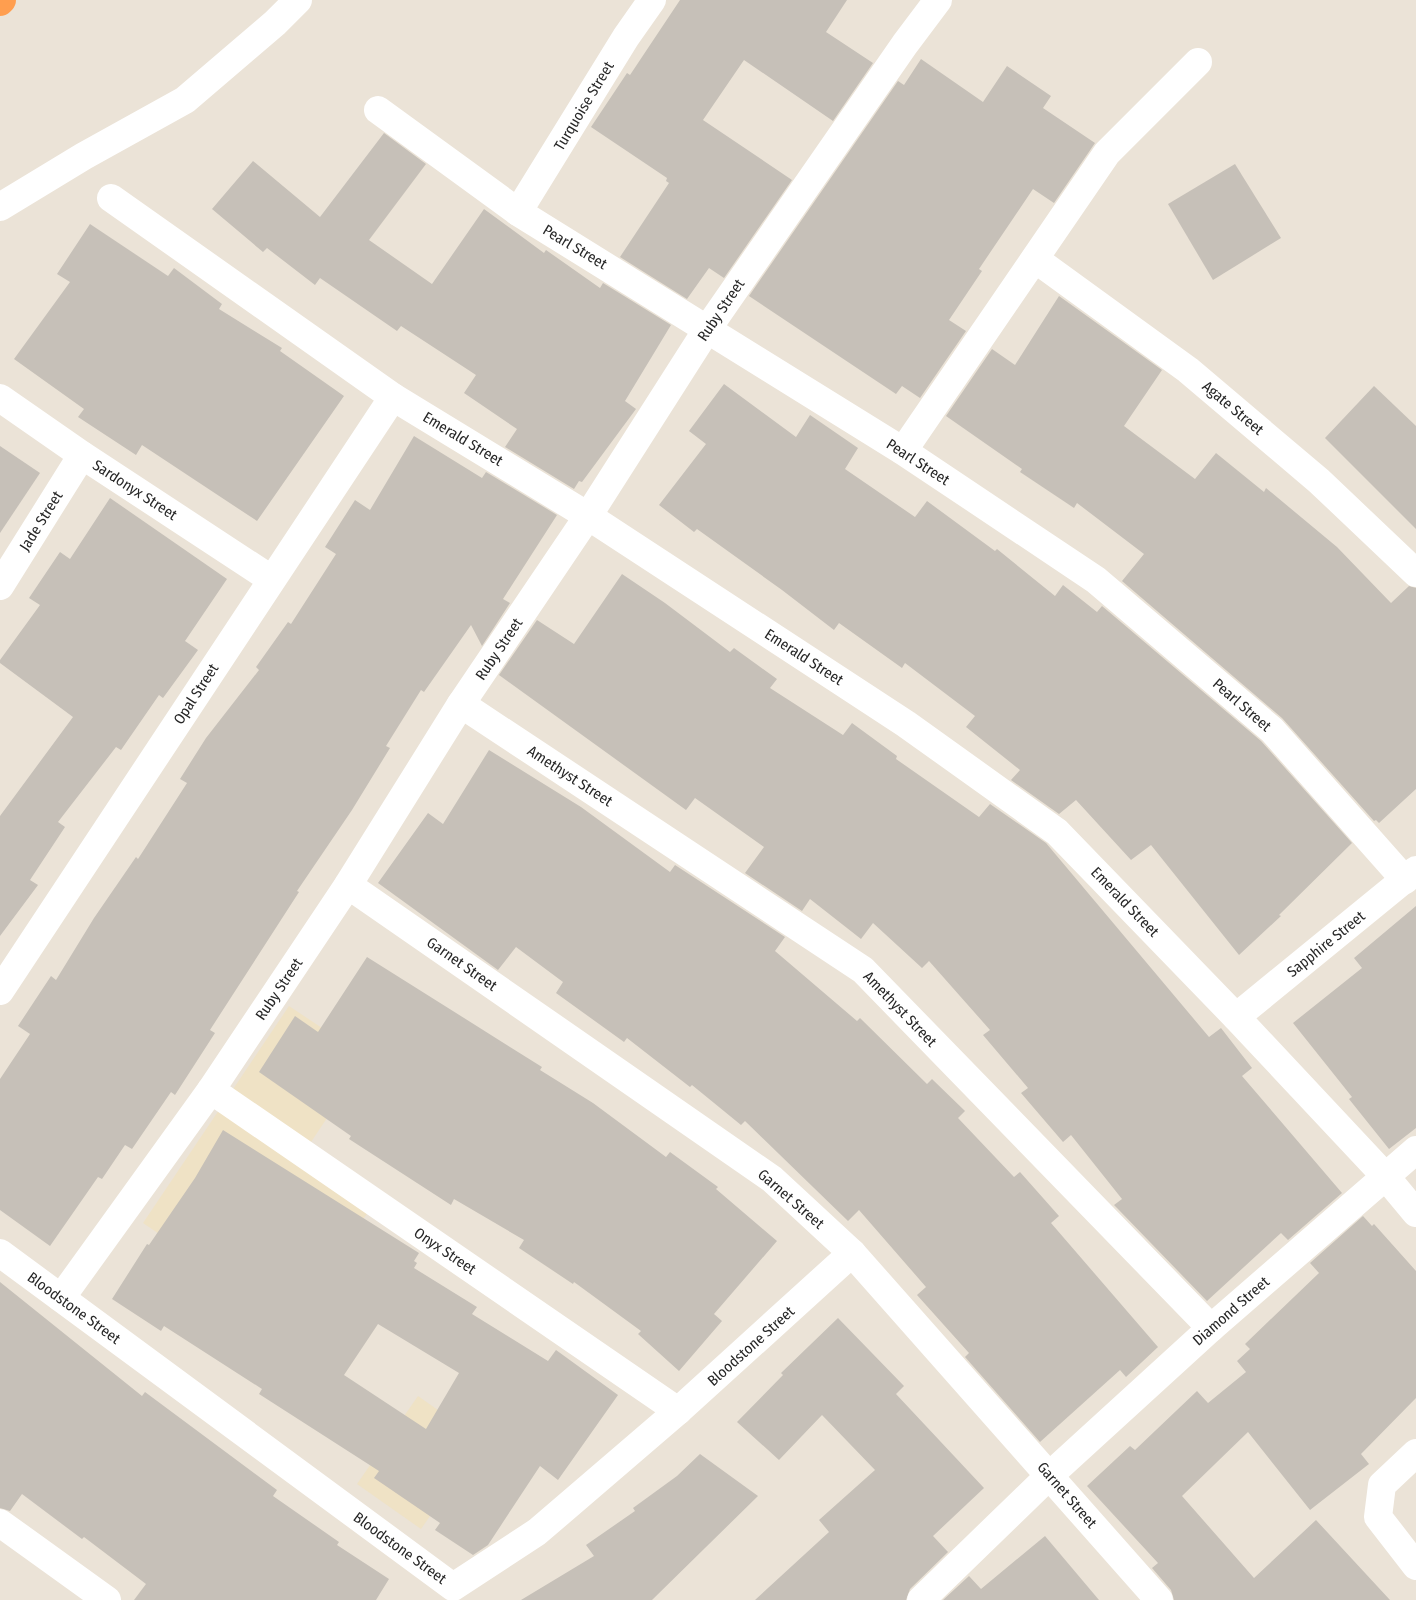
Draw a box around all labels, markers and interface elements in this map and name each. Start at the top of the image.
street label: Turquoise Street [550,58,618,154]
street label: Pearl Street [540,221,610,273]
street label: Ruby Street [694,275,748,344]
street label: Agate Street [1199,377,1267,439]
street label: Emerald Street [420,408,506,470]
street label: Pearl Street [883,435,953,489]
street label: Sardonyx Street [89,456,181,524]
street label: Jade Street [16,488,67,554]
street label: Ruby Street [472,614,526,683]
street label: Emerald Street [761,625,847,689]
street label: Opal Street [170,660,222,728]
street label: Pearl Street [1209,675,1275,735]
street label: Amethyst Street [524,742,616,810]
street label: Emerald Street [1087,863,1163,941]
street label: Sapphire Street [1283,907,1369,981]
street label: Garnet Street [423,933,501,995]
street label: Ruby Street [252,954,306,1023]
street label: Amethyst Street [860,968,941,1051]
street label: Garnet Street [754,1165,828,1233]
street label: Onyx Street [411,1224,479,1278]
street label: Bloodstone Street [24,1268,124,1348]
street label: Diamond Street [1189,1273,1273,1349]
street label: Bloodstone Street [704,1302,798,1390]
street label: Garnet Street [1033,1458,1101,1532]
street label: Bloodstone Street [350,1508,450,1588]

